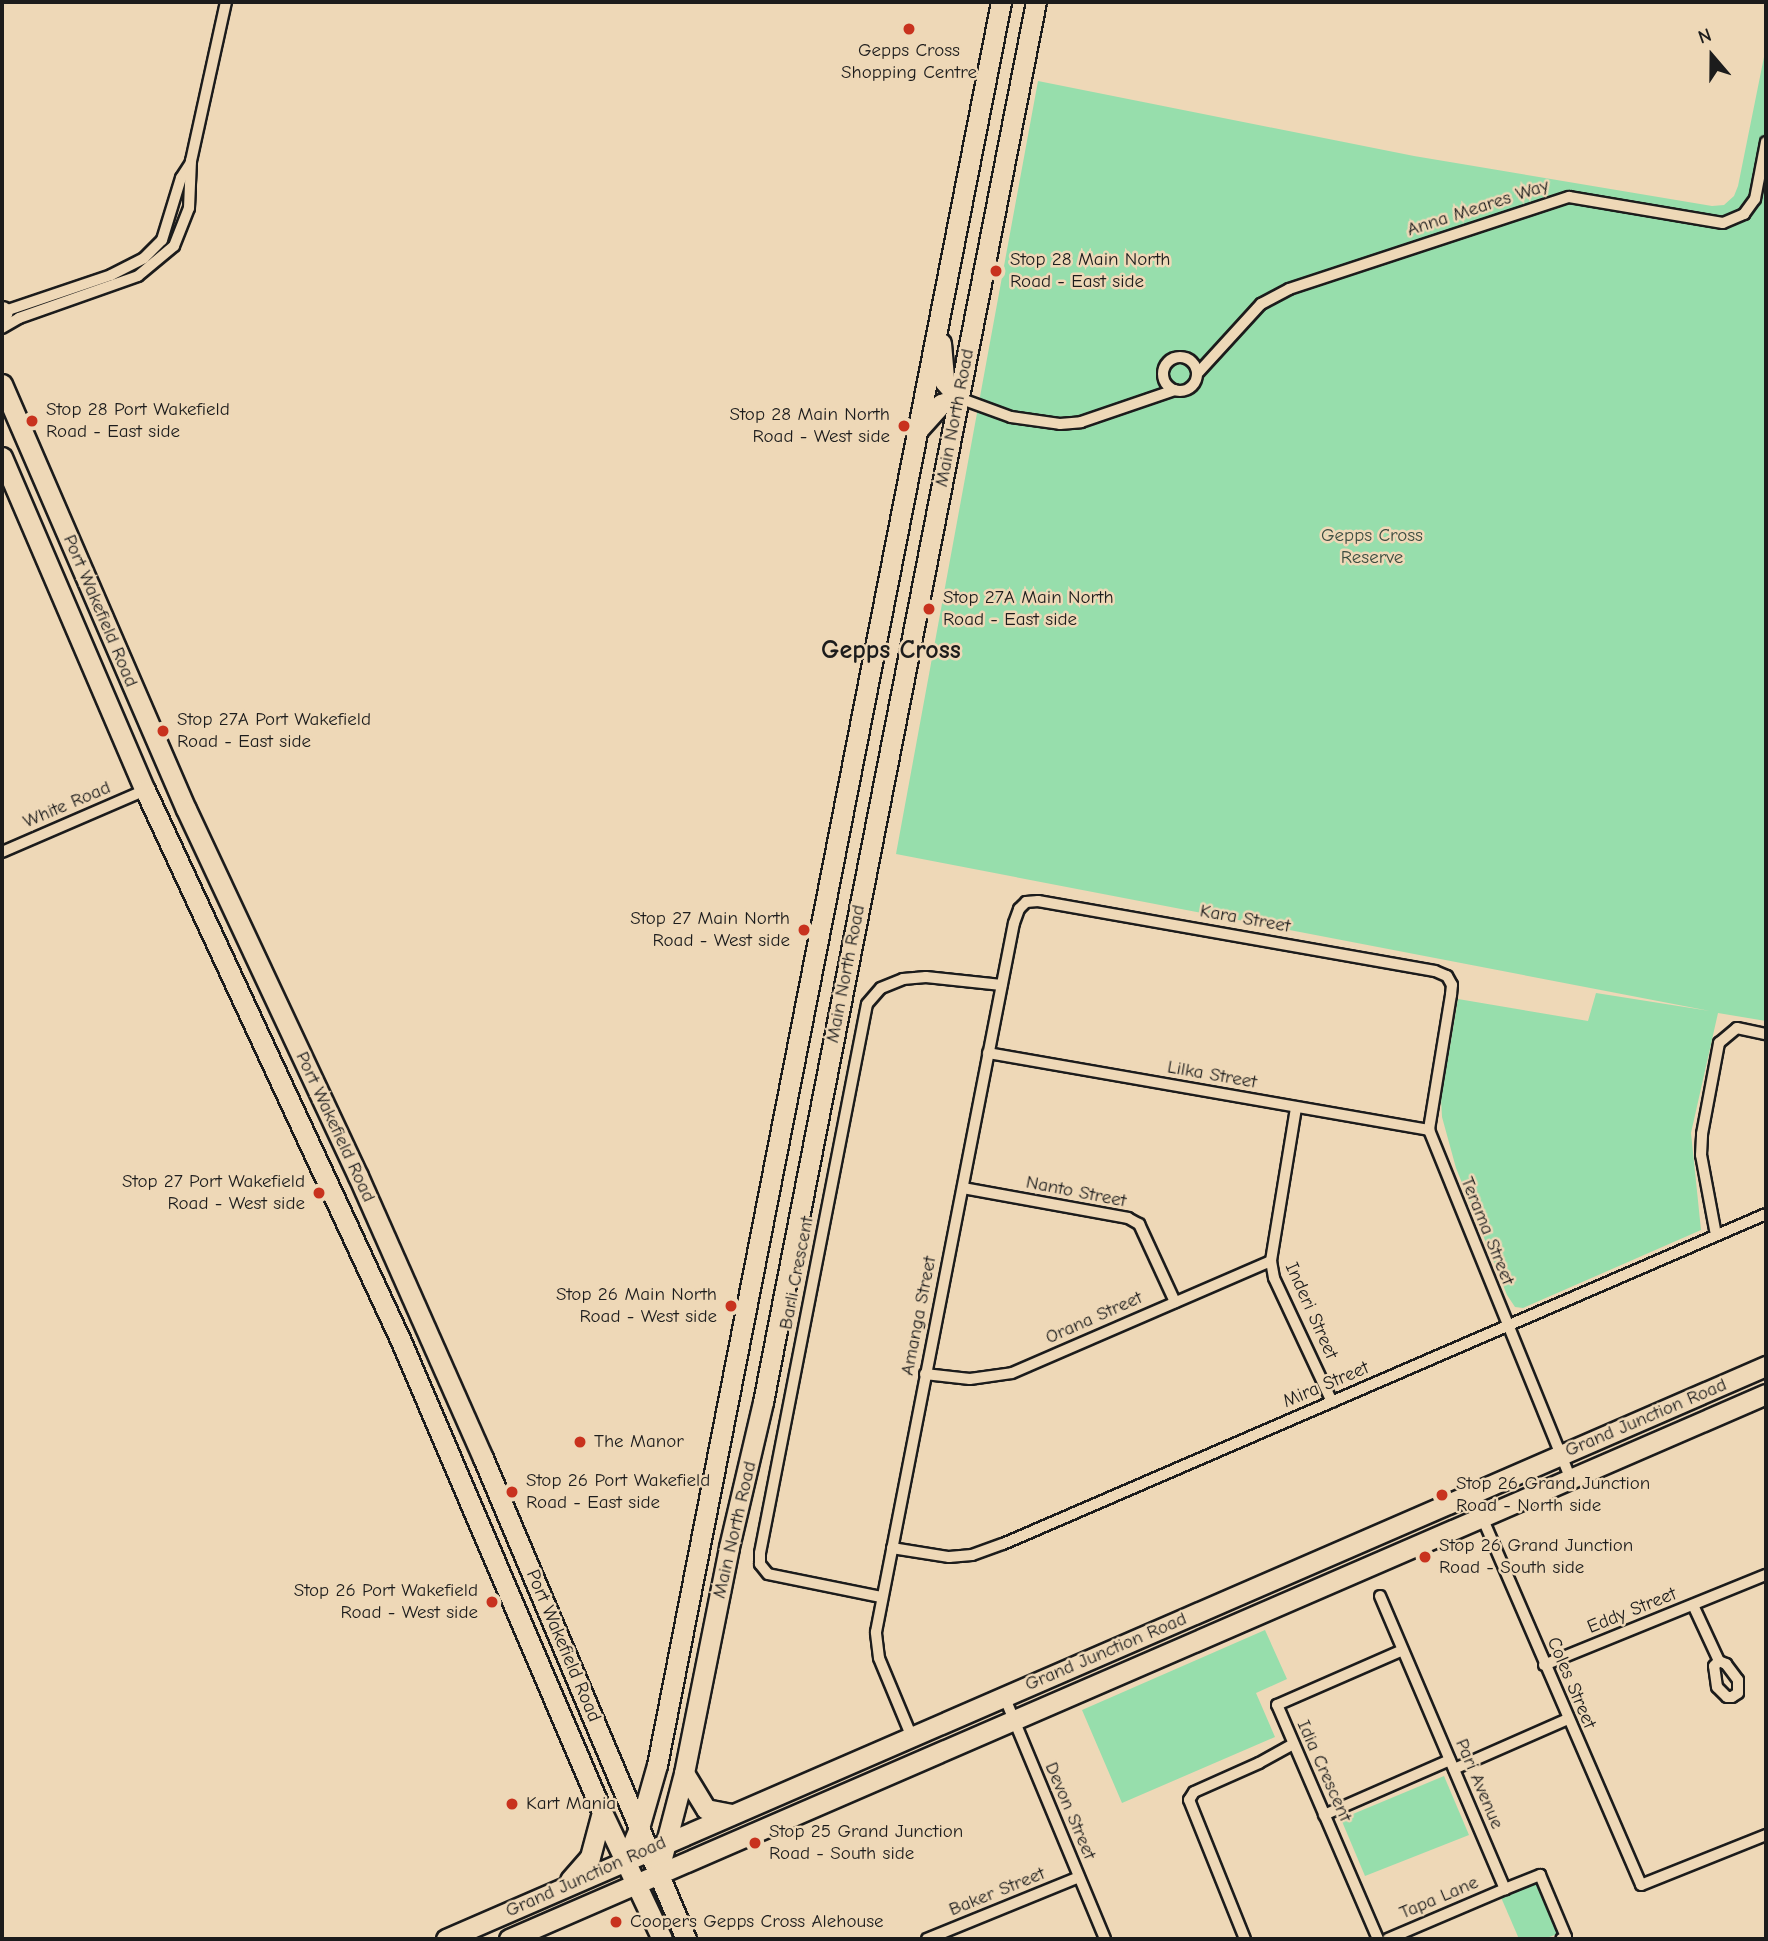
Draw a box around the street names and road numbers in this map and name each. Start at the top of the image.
street label: Anna Meares Way [1404,174,1552,242]
street label: Main North Road [930,347,980,489]
street label: Port Wakefield Road [58,531,142,691]
street label: White Road [20,776,114,834]
street label: Kara Street [1198,900,1292,938]
street label: Main North Road [821,903,871,1045]
street label: Port Wakefield Road [290,1048,380,1206]
street label: Lilka Street [1165,1056,1259,1094]
street label: Nanto Street [1024,1171,1128,1213]
street label: Terama Street [1455,1174,1519,1288]
street label: Barli Crescent [775,1214,819,1332]
street label: Amanga Street [896,1255,942,1377]
street label: Inderi Street [1280,1259,1342,1363]
street label: Orana Street [1042,1287,1146,1349]
street label: Mira Street [1280,1357,1372,1413]
street label: Grand Junction Road [1562,1374,1730,1462]
street label: Main North Road [708,1459,762,1601]
street label: Port Wakefield Road [521,1566,605,1726]
street label: Eddy Street [1584,1583,1680,1639]
street label: Grand Junction Road [1022,1608,1190,1696]
street label: Coles Street [1542,1634,1600,1732]
street label: Idia Crescent [1291,1717,1357,1825]
street label: Pari Avenue [1450,1735,1508,1833]
street label: Devon Street [1039,1759,1101,1863]
street label: Grand Junction Road [502,1831,670,1923]
street label: Baker Street [946,1862,1048,1922]
street label: Tapa Lane [1396,1871,1482,1925]

